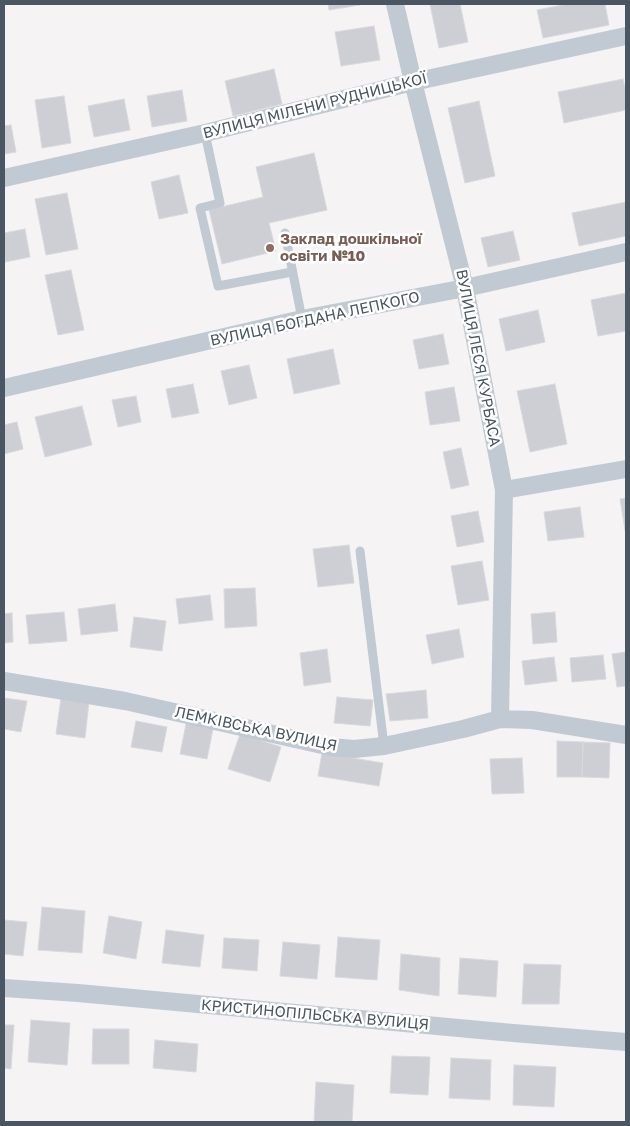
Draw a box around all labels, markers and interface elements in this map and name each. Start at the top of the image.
street label: ВУЛИЦЯ МІЛЕНИ РУДНИЦЬКОЇ [201,69,429,143]
place label: Заклад дошкільної освіти №10 [280,230,422,265]
marker: Заклад дошкільної освіти №10 [264,242,276,254]
street label: ВУЛИЦЯ ЛЕСЯ КУРБАСА [452,268,504,448]
street label: ВУЛИЦЯ БОГДАНА ЛЕПКОГО [209,288,421,350]
street label: ЛЕМКІВСЬКА ВУЛИЦЯ [173,703,339,755]
street label: КРИСТИНОПІЛЬСЬКА ВУЛИЦЯ [200,996,430,1034]

